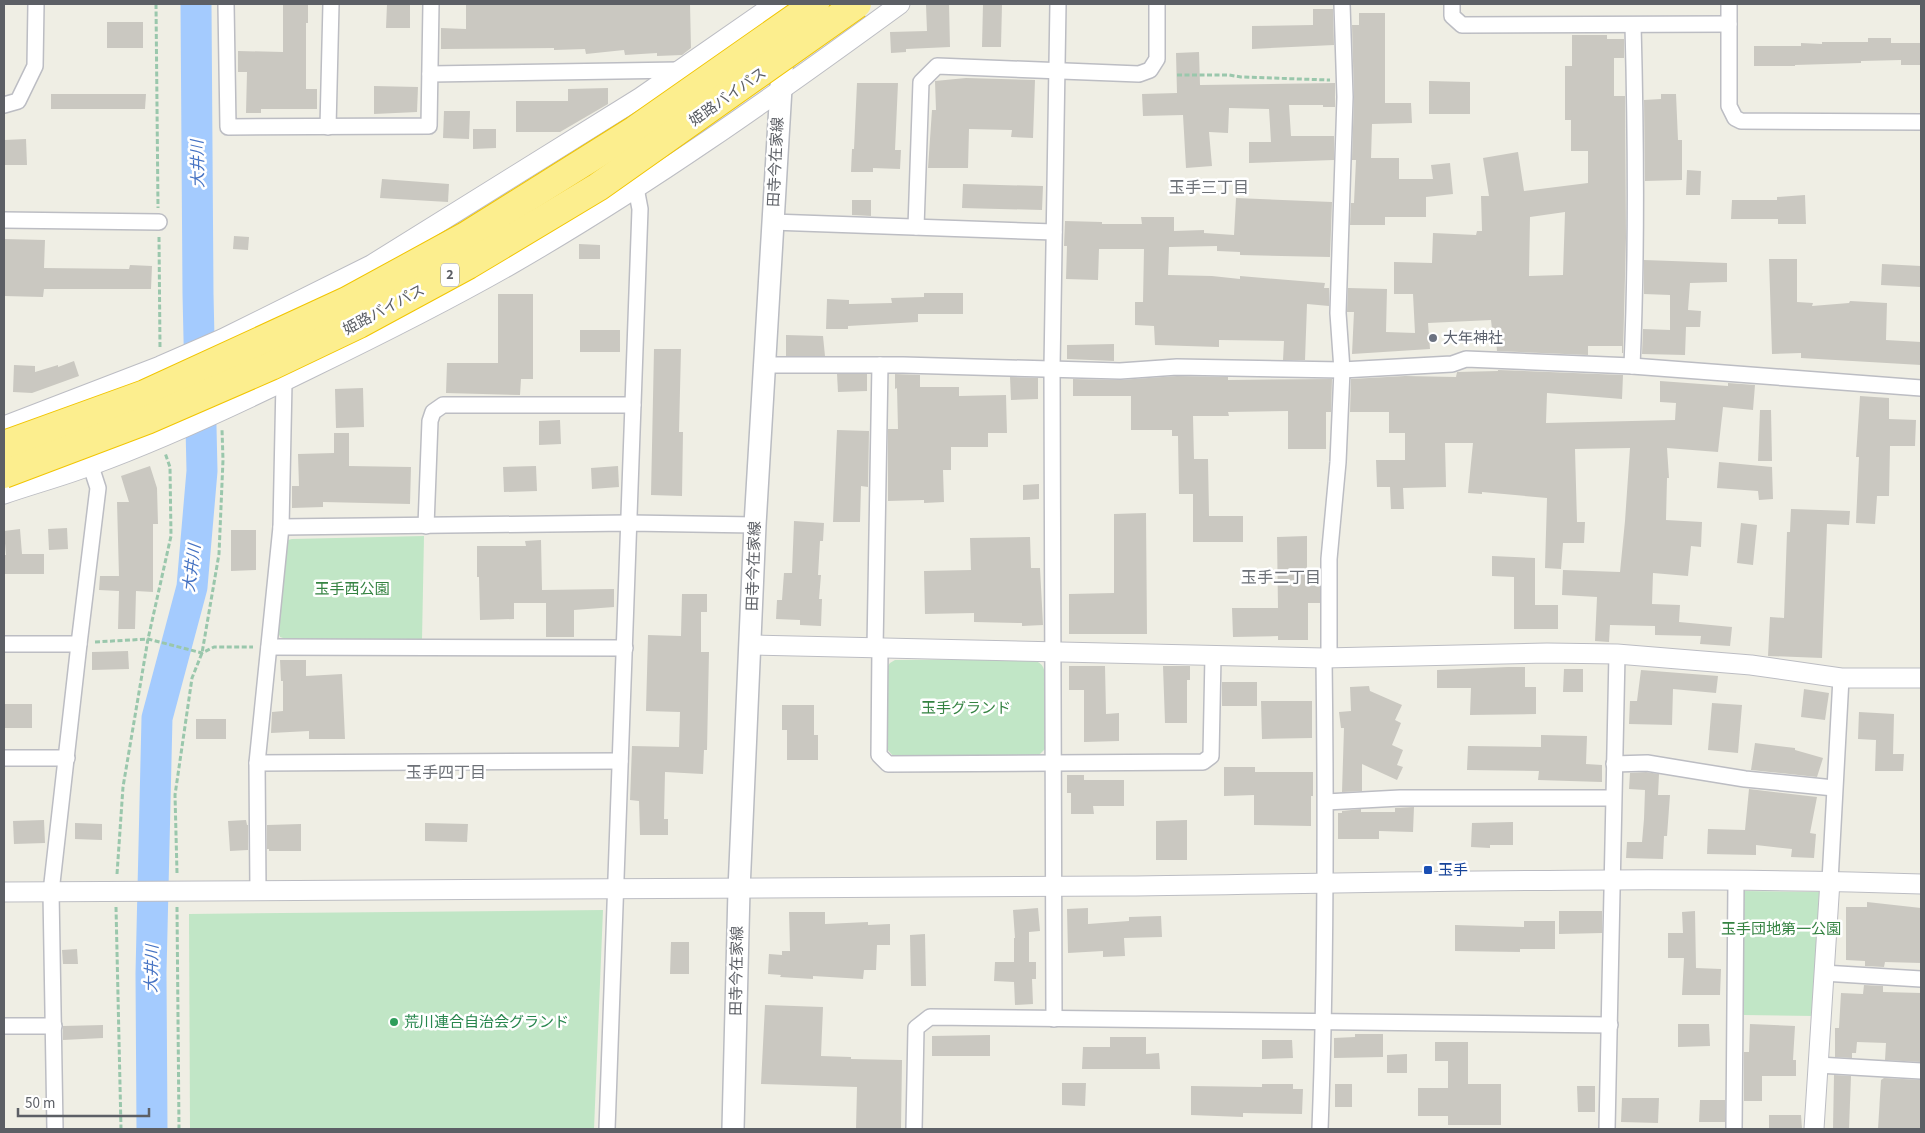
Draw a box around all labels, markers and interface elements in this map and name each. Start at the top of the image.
street label: 姫路バイパス [685,63,771,131]
street label: 田寺今在家線 [763,117,789,207]
water label: 大井川 [187,138,209,188]
district label: 玉手三丁目 [1169,177,1249,199]
road number: 2 [441,264,459,286]
street label: 姫路バイパス [339,280,429,340]
place label: 大年神社 [1443,328,1503,349]
marker: 大年神社 [1427,332,1439,344]
street label: 田寺今在家線 [742,521,766,611]
water label: 大井川 [178,541,206,593]
district label: 玉手二丁目 [1241,567,1321,589]
park label: 玉手西公園 [314,579,390,600]
park label: 玉手グランド [921,698,1011,719]
district label: 玉手四丁目 [406,762,486,784]
place label: 玉手 [1438,860,1468,881]
marker: 玉手 [1422,864,1434,876]
park label: 玉手団地第一公園 [1721,919,1841,940]
street label: 田寺今在家線 [726,926,748,1016]
water label: 大井川 [141,943,163,993]
place label: 荒川連合自治会グランド [404,1012,569,1033]
marker: 荒川連合自治会グランド [388,1016,400,1028]
scale bar [18,1086,149,1118]
text: 50 m [25,1093,55,1114]

